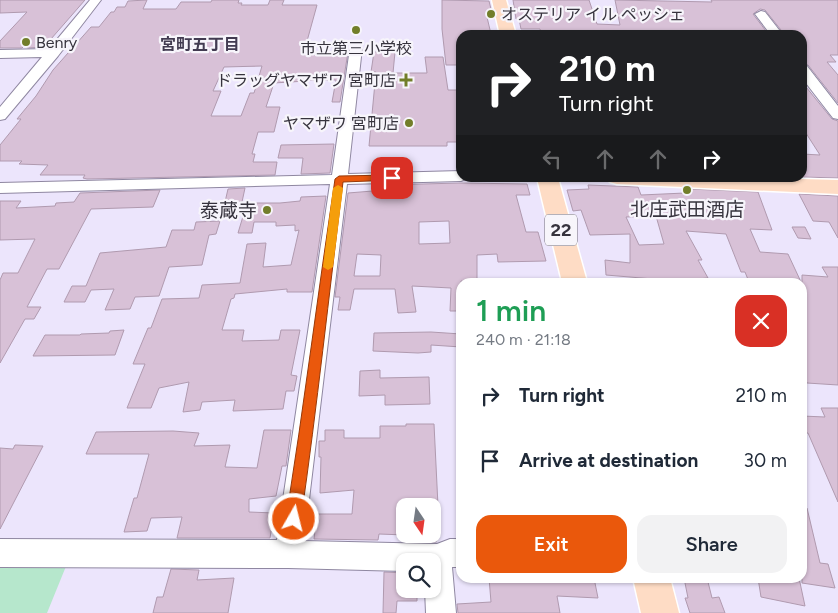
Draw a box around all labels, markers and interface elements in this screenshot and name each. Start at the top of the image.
place label: オステリア イル ペッシェ [501,5,685,24]
marker: オステリア イル ペッシェ [485,8,497,20]
marker: 市立第三小学校 [350,24,362,36]
place label: Benry [36,33,78,52]
district label: 宮町五丁目 [160,35,240,54]
marker: Benry [20,36,32,48]
place label: 市立第三小学校 [300,39,412,58]
text: 210 m [559,48,656,90]
icon: right [476,50,541,115]
place label: ドラッグヤマザワ 宮町店 [216,71,396,90]
marker: ドラッグヤマザワ 宮町店 [400,74,412,86]
text: Turn right [559,90,654,117]
place label: ヤマザワ 宮町店 [283,114,399,133]
marker: ヤマザワ 宮町店 [403,117,415,129]
icon: left [538,145,566,173]
icon: ahead [591,145,619,173]
icon: ahead [644,145,672,173]
icon: right [697,145,725,173]
pin [371,157,413,199]
icon: arrive [378,164,406,192]
marker: 北庄武田酒店 [681,184,693,196]
place label: 北庄武田酒店 [630,198,744,221]
place label: 泰蔵寺 [200,199,257,222]
marker: 泰蔵寺 [261,204,273,216]
road number: 22 [545,214,577,246]
text: 1 min [476,292,546,329]
button: close [735,295,787,347]
text: 240 m · 21:18 [476,330,571,349]
icon: right [476,382,504,410]
text: Turn right [519,384,605,407]
text: 210 m [735,384,787,407]
icon: arrive [476,447,504,475]
text: Arrive at destination [519,449,698,472]
text: 30 m [744,449,787,472]
position arrow [267,492,319,544]
north arrow [396,498,441,542]
map controls [396,498,441,598]
button: Exit [476,515,627,573]
button: Share [637,515,787,573]
button: search [396,553,441,598]

